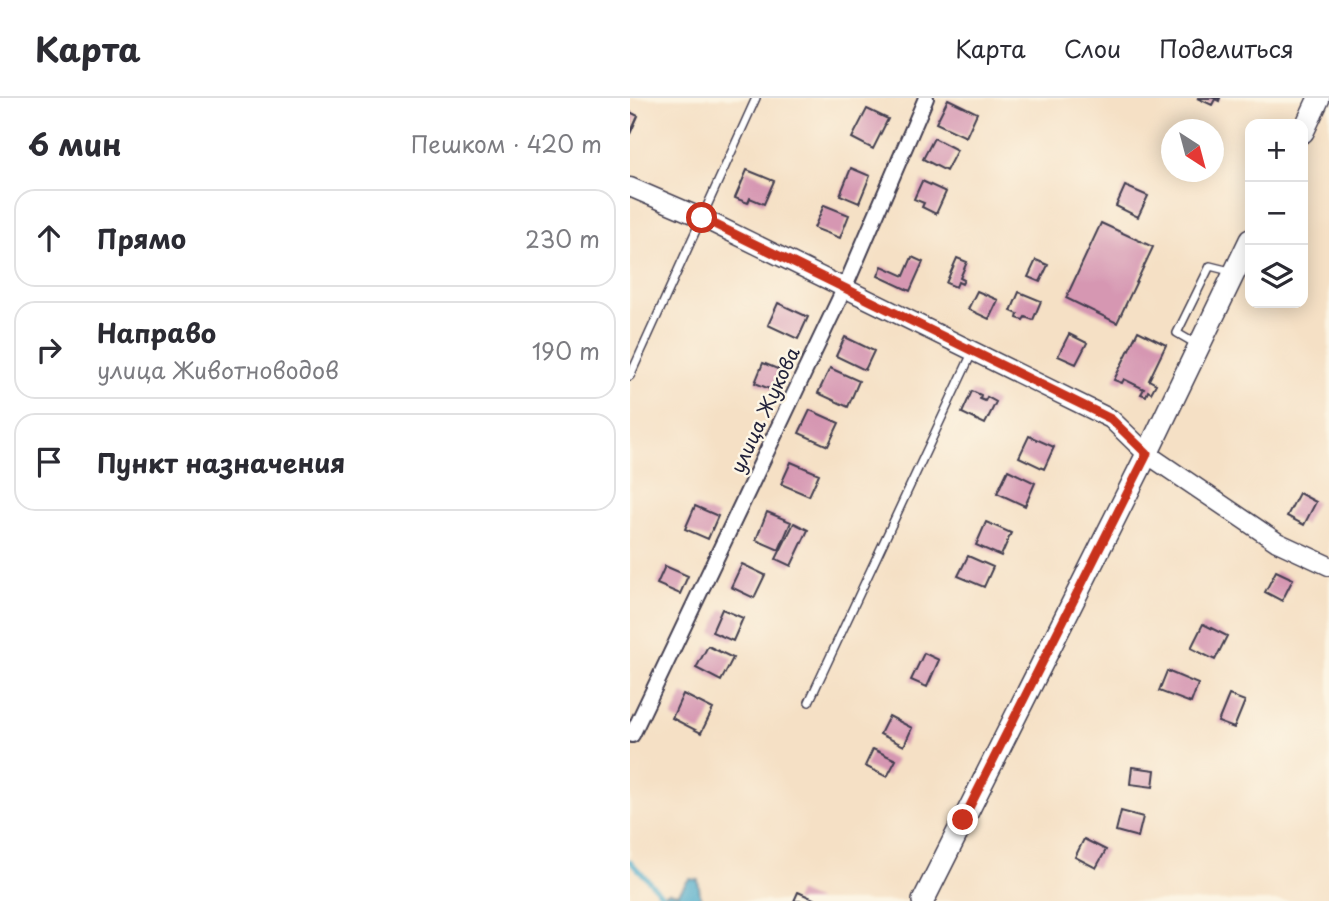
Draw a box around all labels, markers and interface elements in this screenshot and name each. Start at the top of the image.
text: Карта [35,23,141,73]
text: Карта [955,30,1026,66]
text: Слои [1064,30,1121,66]
text: Поделиться [1159,30,1294,66]
north arrow [1161,119,1224,182]
map controls [1245,119,1308,308]
button: + [1245,119,1308,182]
text: 6 мин [28,121,122,166]
text: Пешком · 420 m [411,126,602,161]
button: − [1245,182,1308,245]
route start [686,202,717,233]
icon: ahead [30,219,68,257]
text: Прямо [97,219,186,258]
text: 230 m [525,221,600,256]
button: layers [1245,245,1308,308]
text: Направо [97,313,216,352]
icon: right [30,331,68,369]
text: 190 m [532,333,600,368]
street label: улица Жукова [723,342,806,477]
text: улица Животноводов [97,352,339,387]
icon: arrive [30,443,68,481]
text: Пункт назначения [97,443,345,482]
route end [947,804,978,835]

